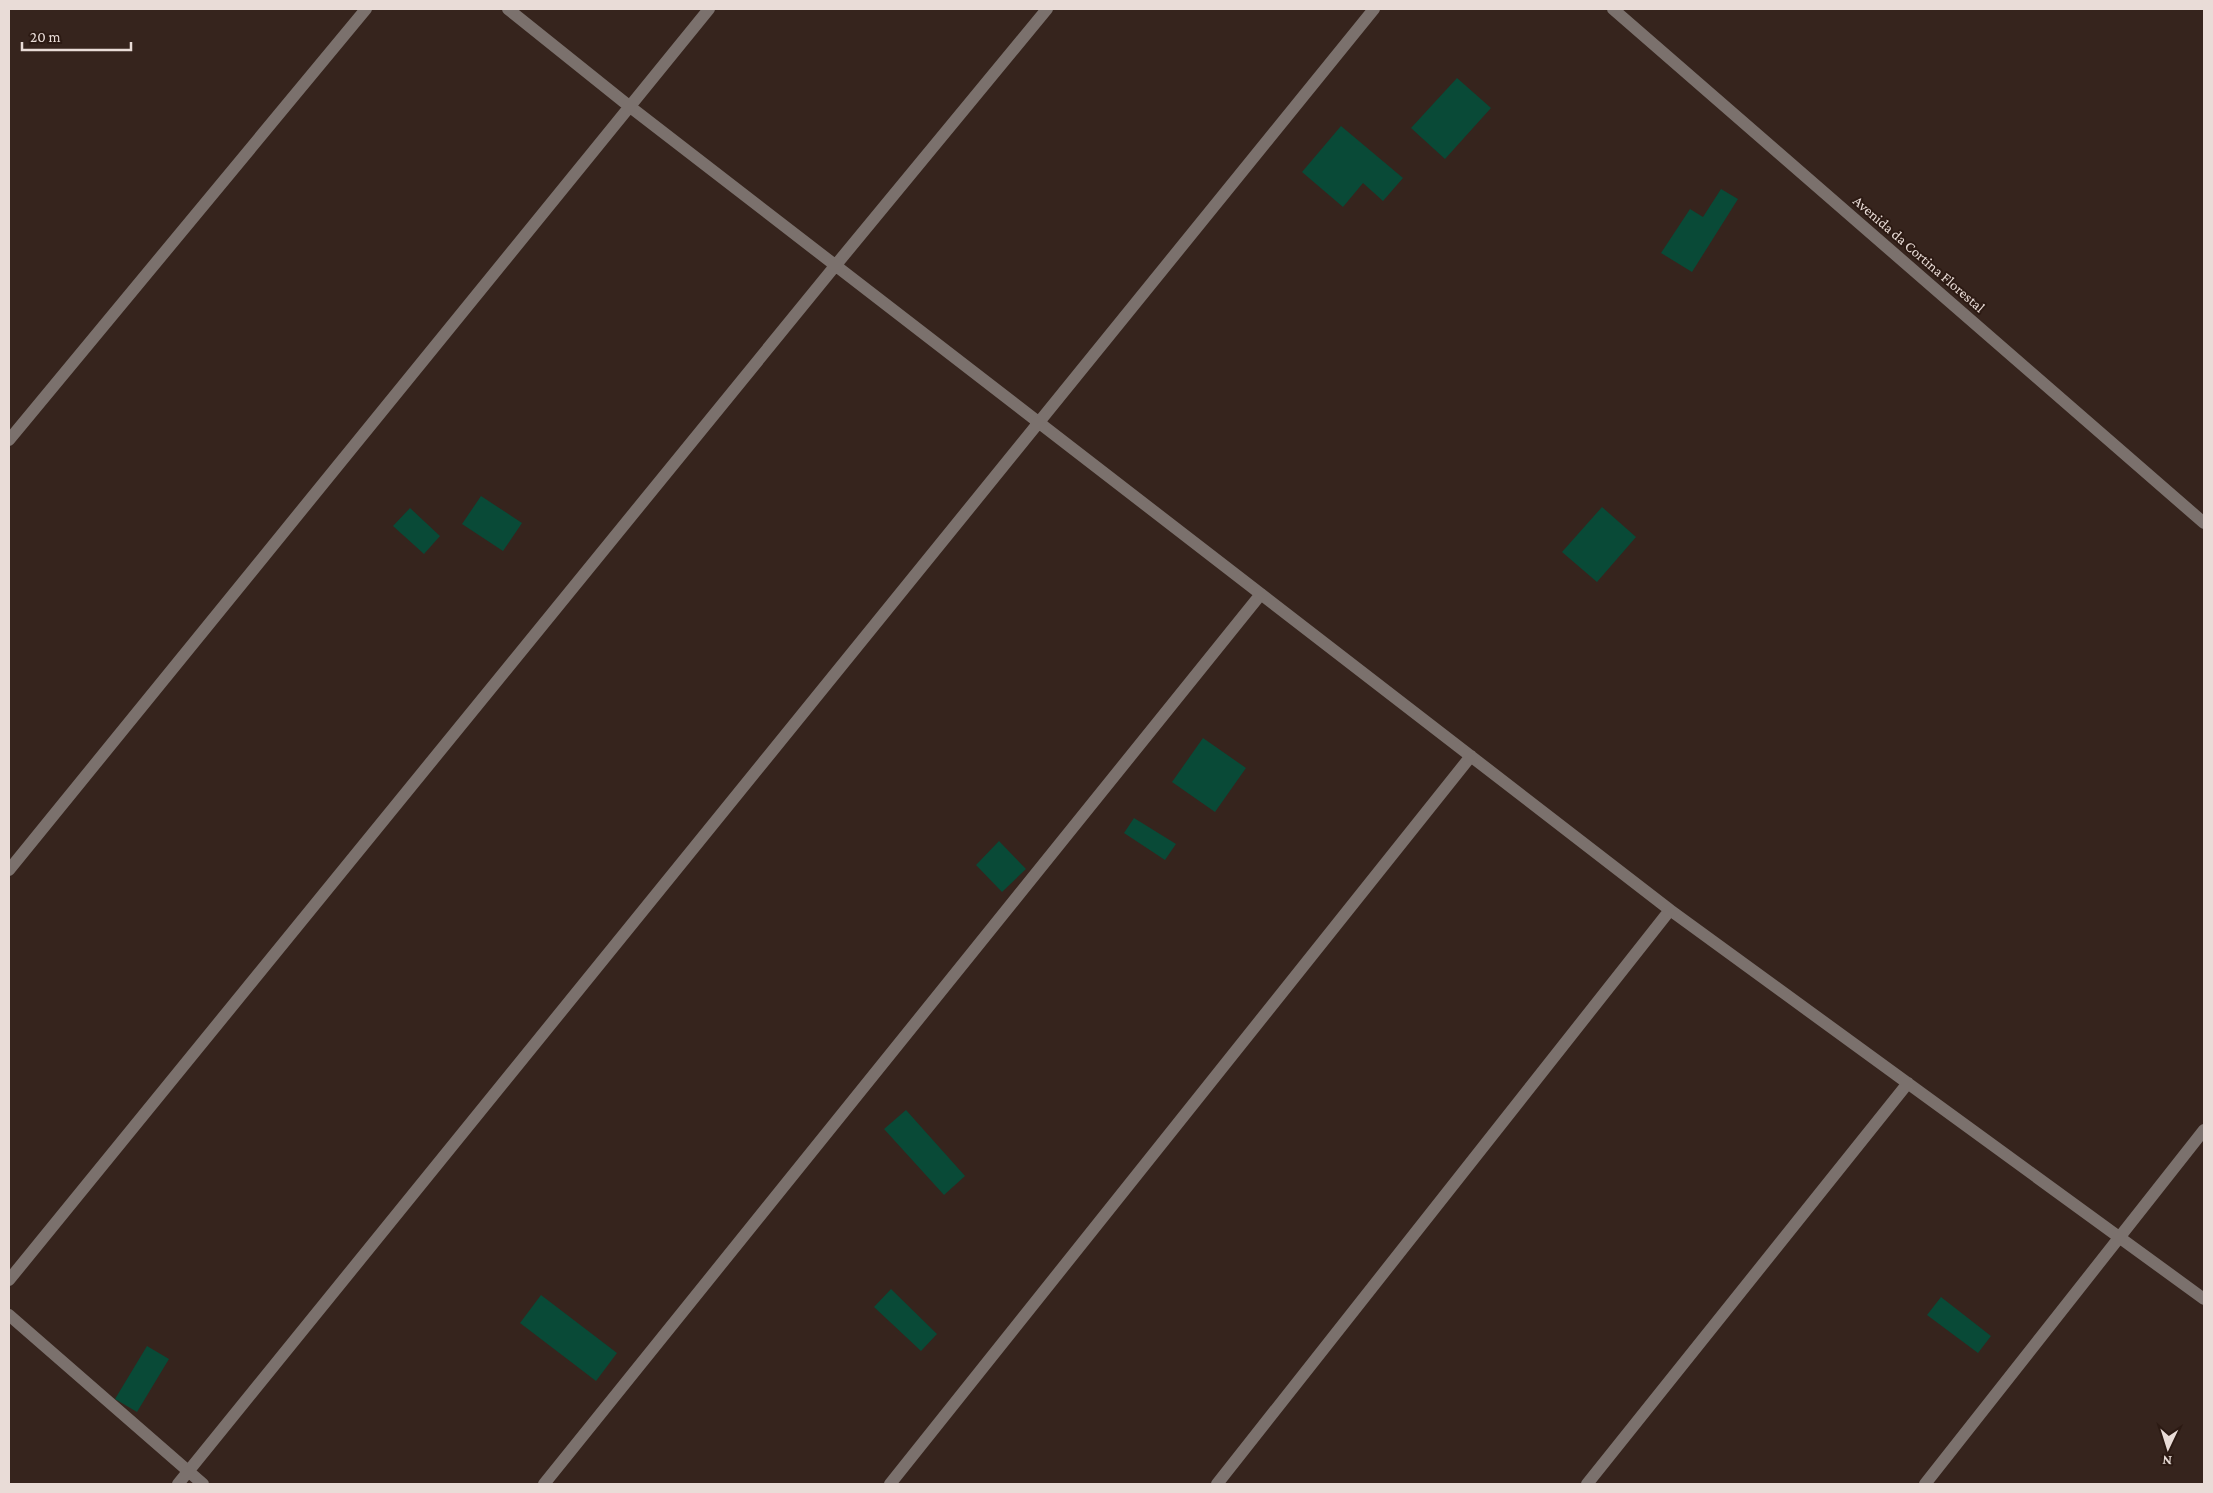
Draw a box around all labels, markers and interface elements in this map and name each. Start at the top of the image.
scale bar [22,20,131,52]
text: 20 m [30,29,61,45]
street label: Avenida da Cortina Florestal [1850,192,1988,316]
north arrow [2143,1423,2193,1473]
text: N [2161,1453,2172,1469]

